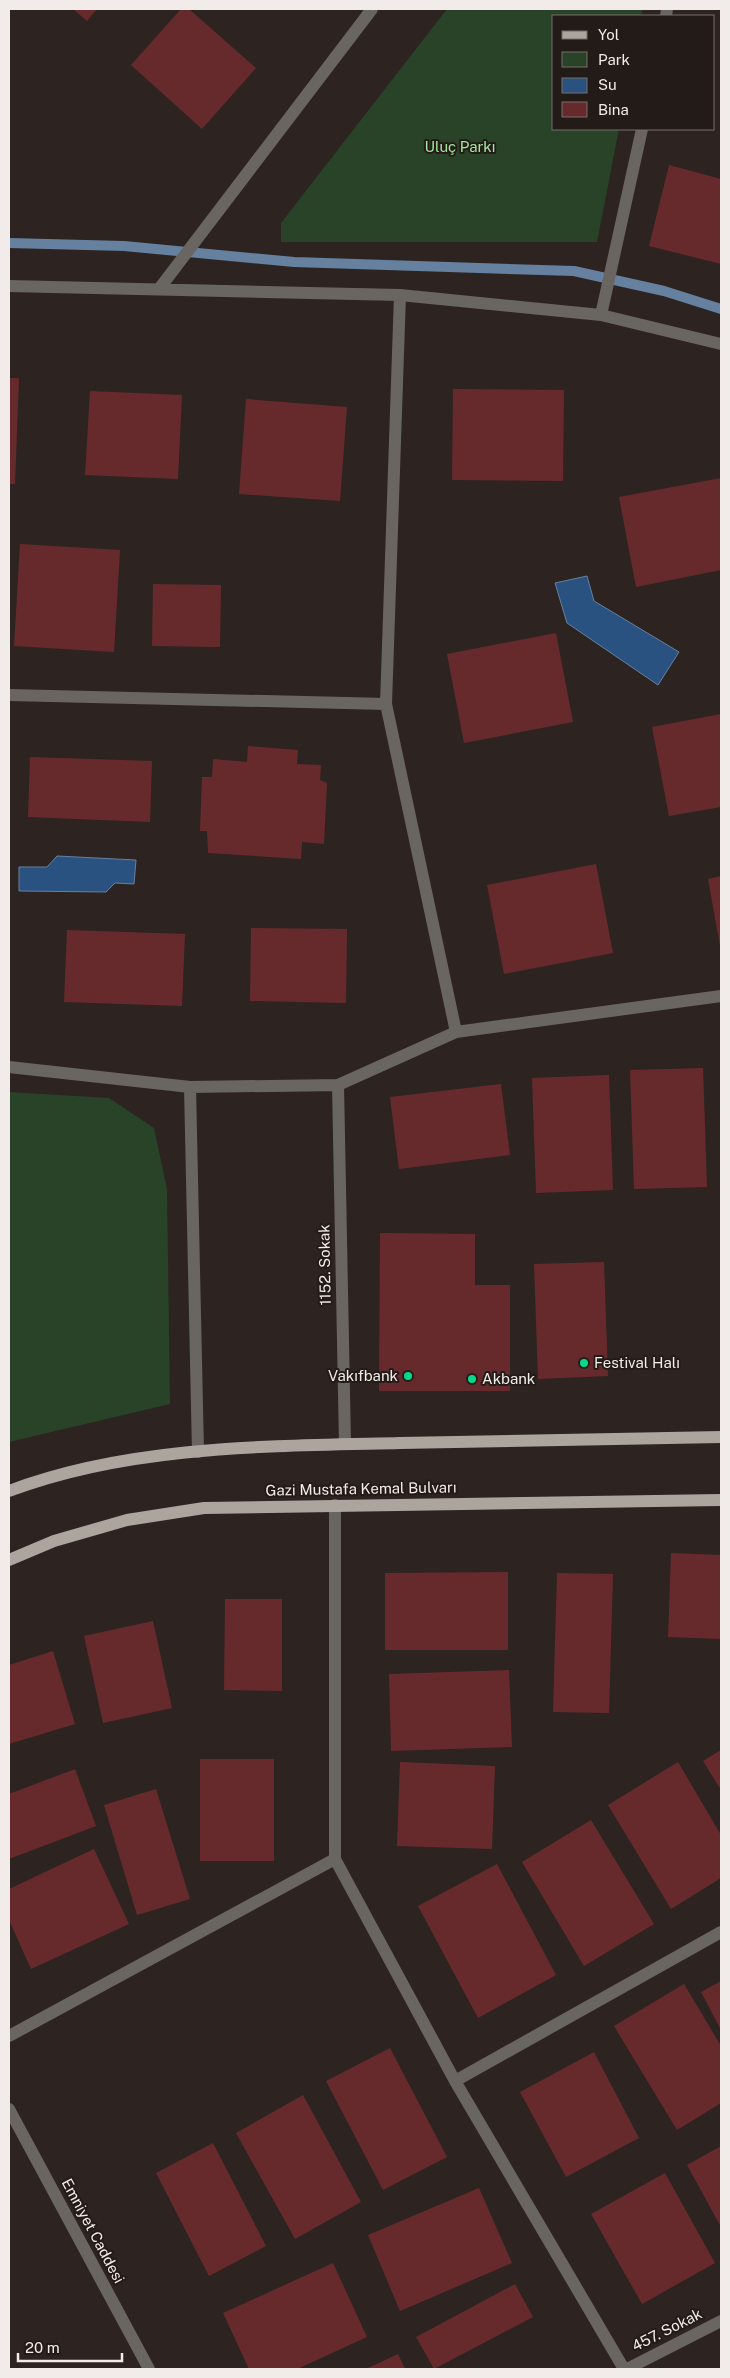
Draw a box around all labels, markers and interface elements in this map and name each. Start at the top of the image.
legend [552,15,715,130]
text: Yol [598,26,619,43]
text: Park [598,51,630,68]
text: Su [598,76,617,93]
text: Bina [598,101,629,118]
park label: Uluç Parkı [425,138,495,155]
street label: 1152. Sokak [315,1224,334,1306]
place label: Festival Halı [594,1354,680,1371]
marker: Festival Halı [578,1357,590,1369]
place label: Vakıfbank [328,1367,398,1384]
marker: Vakıfbank [402,1370,414,1382]
place label: Akbank [482,1370,535,1387]
marker: Akbank [466,1373,478,1385]
street label: Gazi Mustafa Kemal Bulvarı [265,1478,457,1499]
street label: Emniyet Caddesi [59,2176,128,2286]
street label: 457. Sokak [629,2305,705,2354]
scale bar [18,2330,121,2362]
text: 20 m [25,2339,60,2356]

